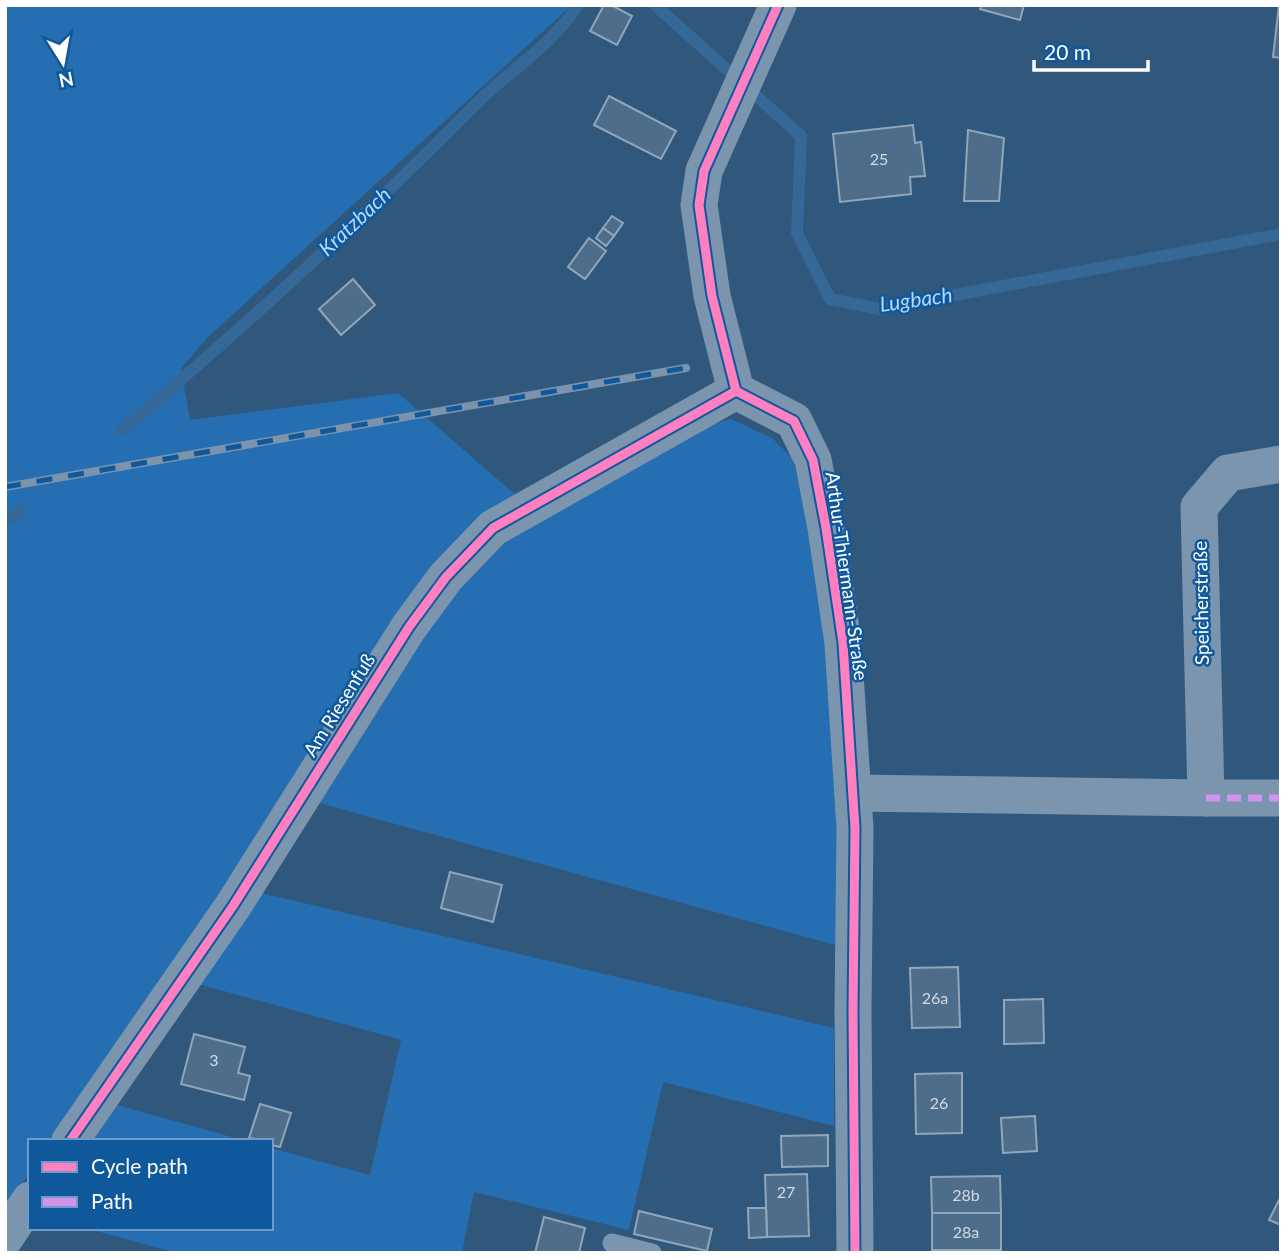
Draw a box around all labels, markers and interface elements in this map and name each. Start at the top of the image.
north arrow [28,28,98,98]
scale bar [1034,28,1148,72]
text: 20 m [1044,39,1091,64]
text: N [57,67,76,93]
house number: 25 [870,149,888,168]
water label: Kratzbach [313,181,395,260]
water label: Lugbach [878,281,954,316]
street label: Arthur-Thiermann-Straße [821,470,874,682]
street label: Speicherstraße [1188,541,1213,665]
street label: Am Riesenfuß [298,649,379,760]
house number: 26a [922,988,948,1007]
house number: 3 [209,1050,219,1069]
house number: 26 [930,1093,948,1112]
legend [28,1139,273,1230]
text: Cycle path [91,1153,188,1178]
house number: 27 [777,1182,795,1201]
house number: 28b [952,1185,980,1204]
text: Path [91,1188,133,1213]
house number: 28a [953,1222,979,1241]

